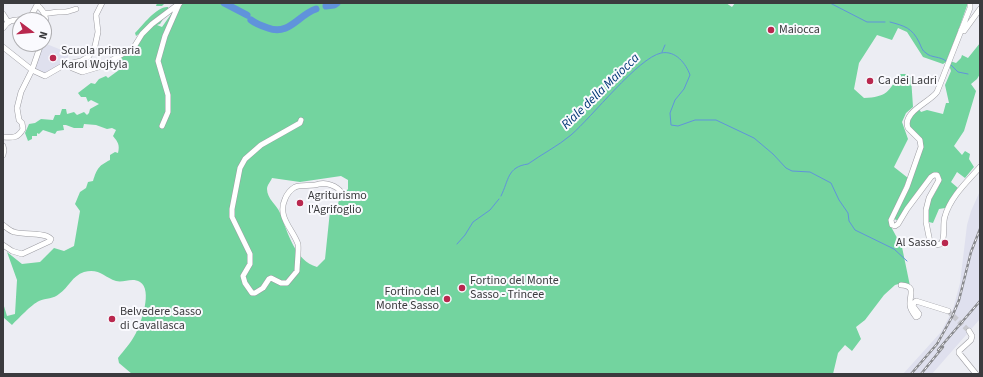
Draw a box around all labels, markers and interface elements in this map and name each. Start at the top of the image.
north arrow [12,12,52,52]
place label: Maiocca [779,23,820,37]
marker: Maiocca [766,25,776,35]
text: N [35,30,51,41]
place label: Scuola primaria Karol Wojtyla [61,44,140,72]
water label: Riale della Maiocca [559,51,643,133]
marker: Scuola primaria Karol Wojtyla [48,53,58,63]
place label: Ca dei Ladri [878,74,937,88]
marker: Ca dei Ladri [865,76,875,86]
place label: Agriturismo l'Agrifoglio [308,189,367,217]
marker: Agriturismo l'Agrifoglio [295,198,305,208]
place label: Al Sasso [896,236,937,250]
marker: Al Sasso [940,238,950,248]
place label: Fortino del Monte Sasso - Trincee [470,274,559,302]
marker: Fortino del Monte Sasso - Trincee [457,283,467,293]
place label: Fortino del Monte Sasso [376,285,439,313]
marker: Fortino del Monte Sasso [442,294,452,304]
place label: Belvedere Sasso di Cavallasca [120,305,202,333]
marker: Belvedere Sasso di Cavallasca [107,314,117,324]

